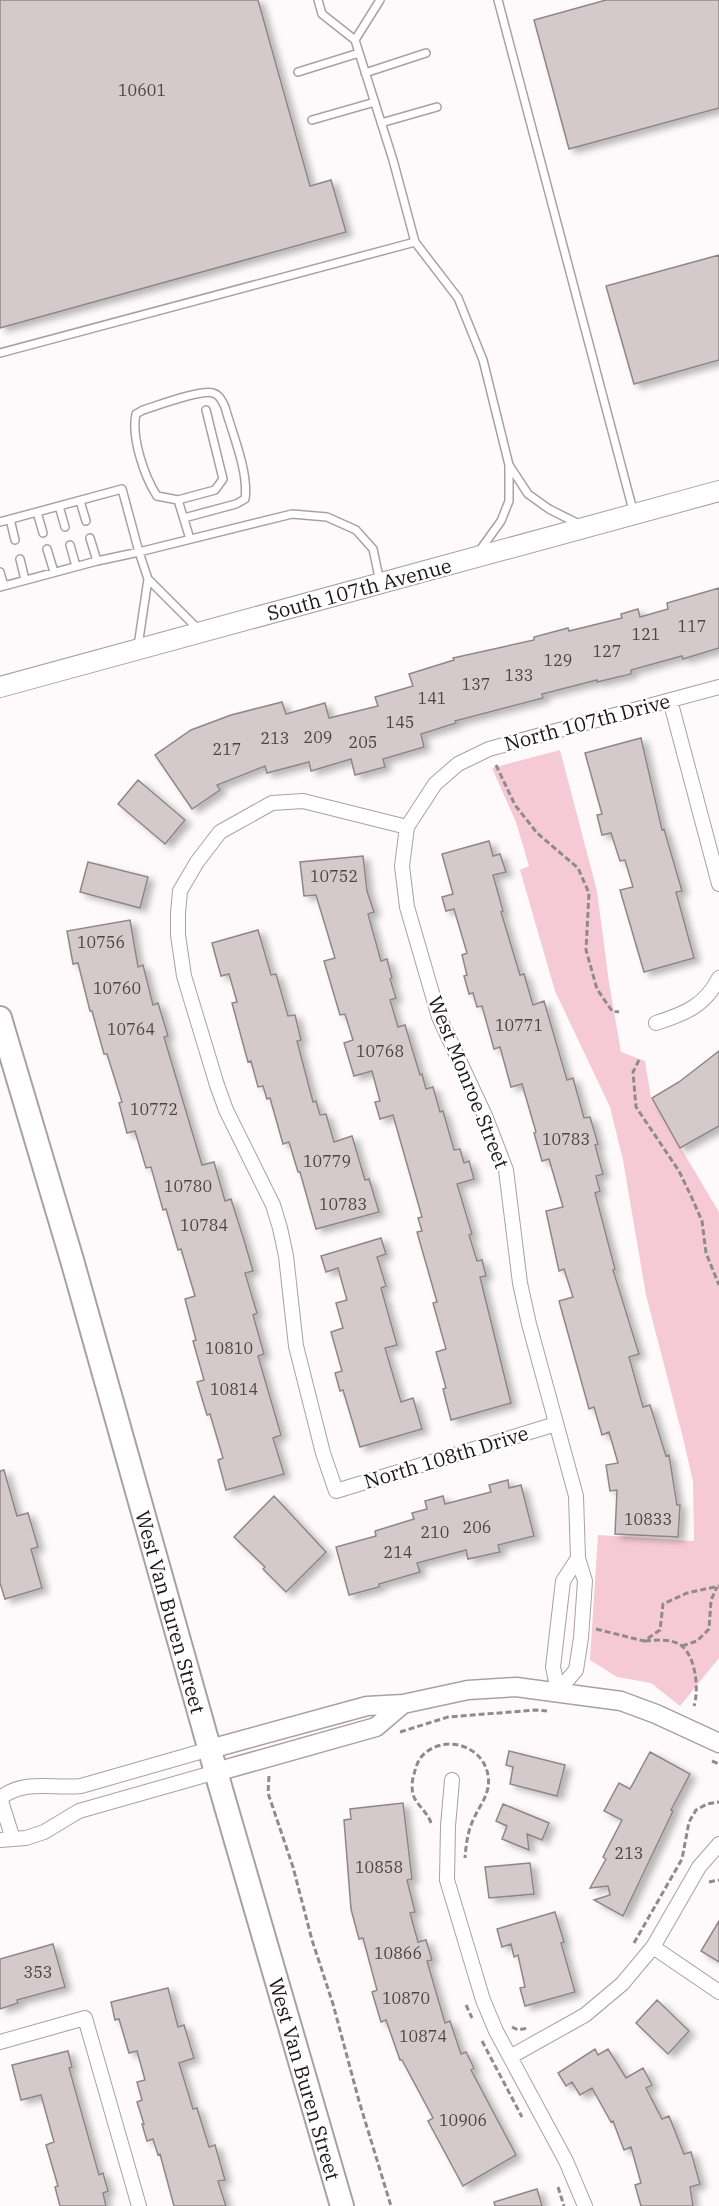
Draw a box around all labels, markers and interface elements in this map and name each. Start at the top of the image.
house number: 10601 [118,80,166,100]
street label: South 107th Avenue [264,551,454,627]
house number: 117 [678,616,706,636]
house number: 121 [632,624,660,644]
house number: 127 [593,641,621,661]
house number: 129 [544,650,572,670]
house number: 133 [505,665,533,685]
house number: 137 [462,674,490,694]
street label: North 107th Drive [501,687,673,757]
house number: 141 [418,688,446,708]
house number: 145 [386,712,414,732]
house number: 209 [304,727,332,747]
house number: 213 [261,728,289,748]
house number: 205 [349,732,377,752]
house number: 217 [213,739,241,759]
house number: 10752 [310,866,358,886]
house number: 10756 [77,932,125,952]
house number: 10760 [93,978,141,998]
street label: West Monroe Street [422,992,516,1172]
house number: 10771 [495,1015,543,1035]
house number: 10764 [107,1019,155,1039]
house number: 10768 [356,1041,404,1061]
house number: 10772 [130,1099,178,1119]
house number: 10783 [542,1129,590,1149]
house number: 10779 [303,1151,351,1171]
house number: 10780 [164,1176,212,1196]
house number: 10783 [319,1194,367,1214]
house number: 10784 [180,1215,228,1235]
house number: 10810 [205,1338,253,1358]
house number: 10814 [210,1379,258,1399]
street label: North 108th Drive [360,1419,532,1495]
street label: West Van Buren Street [130,1507,212,1716]
house number: 10833 [624,1509,672,1529]
house number: 206 [463,1517,491,1537]
house number: 210 [421,1522,449,1542]
house number: 214 [384,1542,412,1562]
house number: 213 [615,1843,643,1863]
house number: 10858 [355,1857,403,1877]
house number: 10866 [374,1943,422,1963]
house number: 353 [24,1962,52,1982]
street label: West Van Buren Street [263,1975,347,2183]
house number: 10870 [382,1988,430,2008]
house number: 10874 [399,2026,447,2046]
house number: 10906 [439,2110,487,2130]

